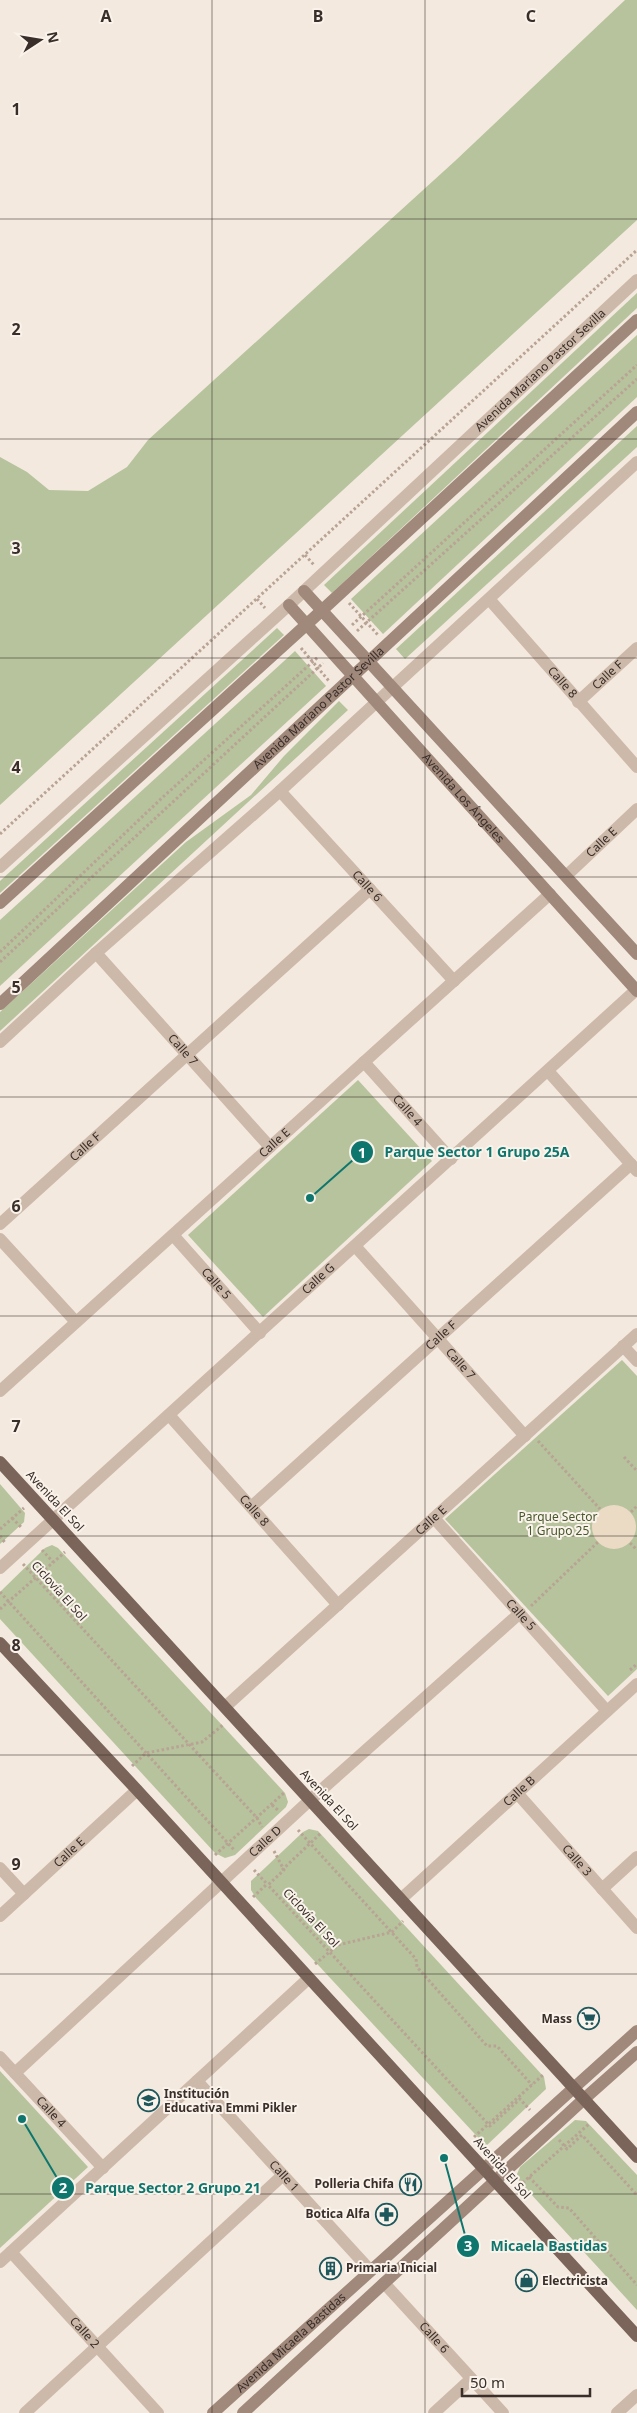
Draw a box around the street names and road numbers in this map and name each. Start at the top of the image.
street label: Avenida Mariano Pastor Sevilla [471,305,609,435]
street label: Avenida Mariano Pastor Sevilla [249,642,388,773]
street label: Calle F [588,656,626,693]
street label: Calle 8 [544,662,582,702]
street label: Avenida Los Ángeles [418,749,509,847]
street label: Calle E [582,823,621,861]
street label: Calle 6 [349,866,386,905]
street label: Calle 7 [164,1030,202,1069]
street label: Calle 4 [389,1090,427,1130]
street label: Calle E [255,1124,294,1161]
street label: Calle F [66,1128,104,1165]
street label: Calle G [298,1259,338,1298]
street label: Calle 5 [198,1264,235,1303]
street label: Calle F [421,1316,460,1354]
street label: Calle 7 [442,1344,480,1383]
street label: Avenida El Sol [23,1466,88,1535]
street label: Calle 8 [236,1491,273,1530]
street label: Calle E [411,1501,450,1539]
street label: Ciclovía El Sol [28,1557,91,1624]
street label: Calle 5 [502,1595,540,1634]
street label: Avenida El Sol [297,1765,362,1834]
street label: Calle B [499,1772,539,1810]
street label: Calle D [245,1821,285,1861]
street label: Calle E [49,1833,88,1871]
street label: Calle 3 [558,1840,596,1880]
street label: Ciclovía El Sol [279,1884,343,1951]
street label: Calle 4 [32,2092,70,2131]
street label: Avenida El Sol [470,2133,535,2202]
street label: Calle 1 [266,2156,303,2195]
street label: Avenida Micaela Bastidas [232,2288,349,2396]
street label: Calle 2 [66,2313,104,2352]
street label: Calle 6 [415,2318,453,2357]

